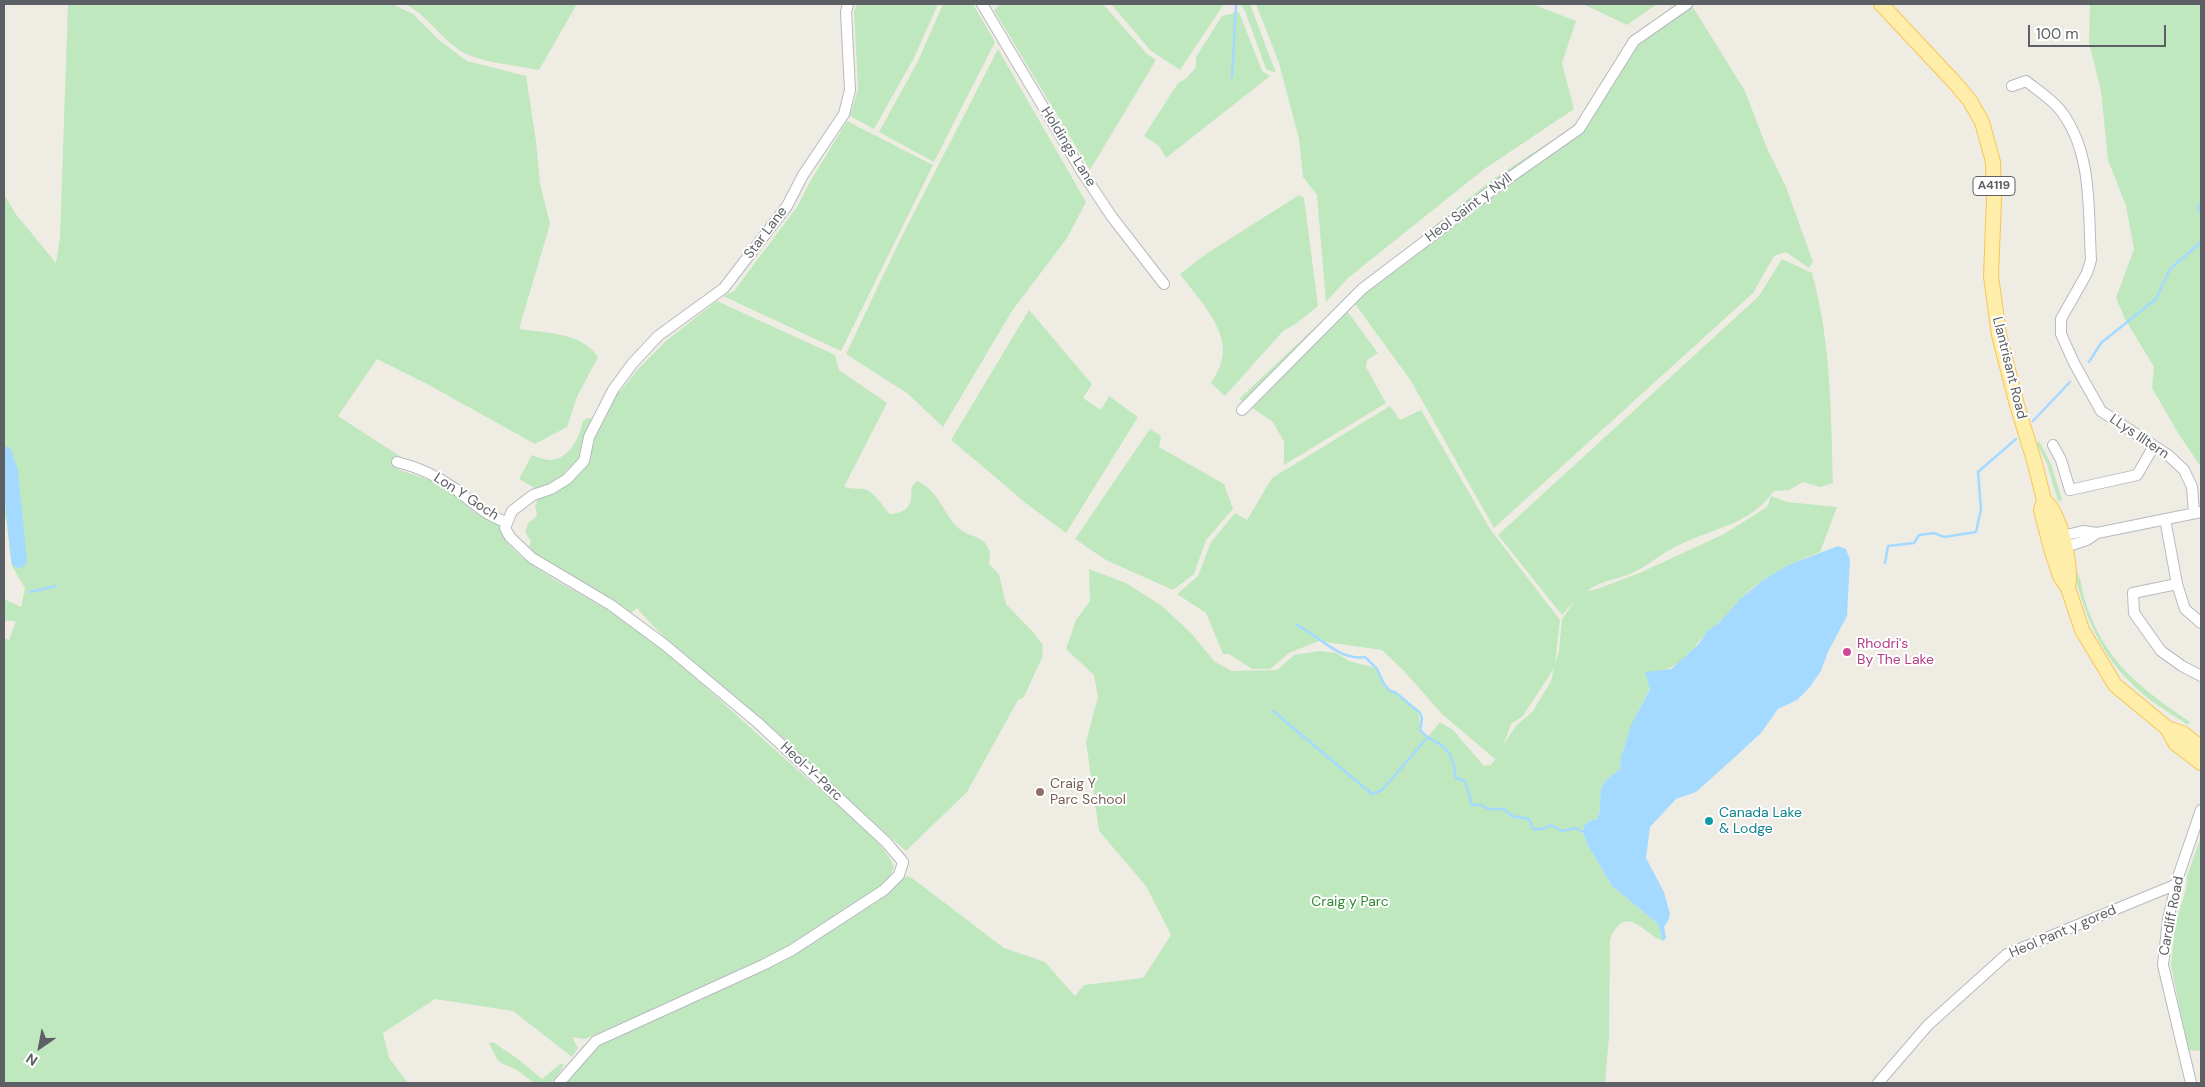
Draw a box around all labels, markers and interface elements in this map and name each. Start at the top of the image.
scale bar [2030,15,2168,47]
text: 100 m [2036,24,2079,44]
street label: Holdings Lane [1037,104,1099,190]
street label: Heol Saint y Nyll [1422,170,1516,246]
road number: A4119 [1973,177,2015,196]
street label: Star Lane [741,204,791,262]
street label: Llantrisant Road [1988,315,2030,421]
street label: LLys Illtern [2106,411,2172,463]
street label: Lon Y Goch [430,470,502,524]
place label: Rhodri's By The Lake [1857,636,1934,669]
marker: Rhodri's By The Lake [1841,646,1853,658]
street label: Heol-Y-Parc [776,739,846,805]
place label: Craig Y Parc School [1050,776,1126,809]
marker: Craig Y Parc School [1034,786,1046,798]
place label: Canada Lake & Lodge [1719,805,1802,838]
marker: Canada Lake & Lodge [1703,815,1715,827]
street label: Cardiff Road [2156,875,2188,957]
park label: Craig y Parc [1311,894,1389,910]
street label: Heol Pant y gored [2007,902,2119,962]
north arrow [15,1022,65,1072]
text: N [23,1049,41,1070]

